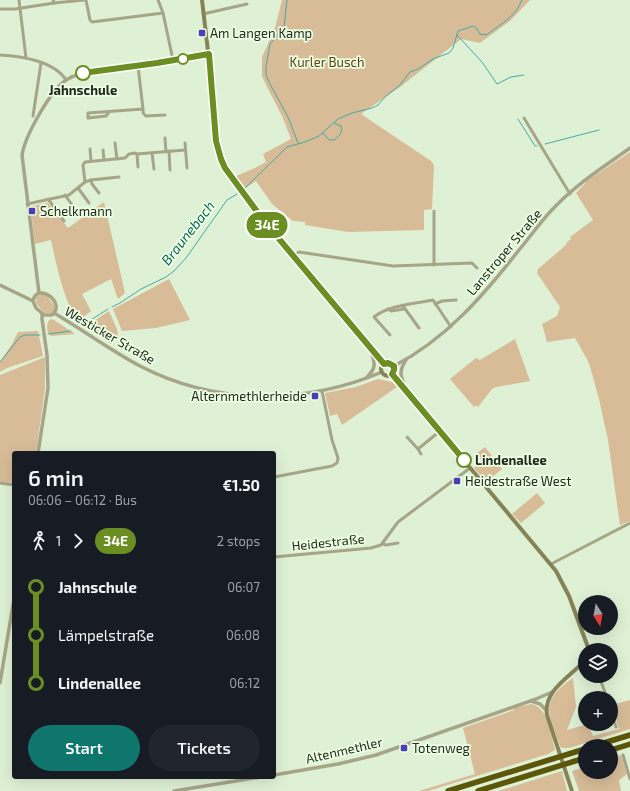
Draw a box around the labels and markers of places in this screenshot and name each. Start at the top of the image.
place label: Am Langen Kamp [210,25,312,41]
marker: Am Langen Kamp [197,28,207,38]
unlabelled marker [177,53,189,65]
marker: Jahnschule [75,65,91,81]
place label: Jahnschule [49,82,117,98]
place label: Schelkmann [40,203,112,219]
marker: Schelkmann [27,206,37,216]
place label: Alternmethlerheide [191,388,307,404]
marker: Alternmethlerheide [310,391,320,401]
marker: Lindenallee [456,452,472,468]
place label: Lindenallee [475,452,547,468]
place label: Heidestraße West [465,473,571,489]
marker: Heidestraße West [452,476,462,486]
place label: Totenweg [412,740,470,756]
marker: Totenweg [399,743,409,753]

